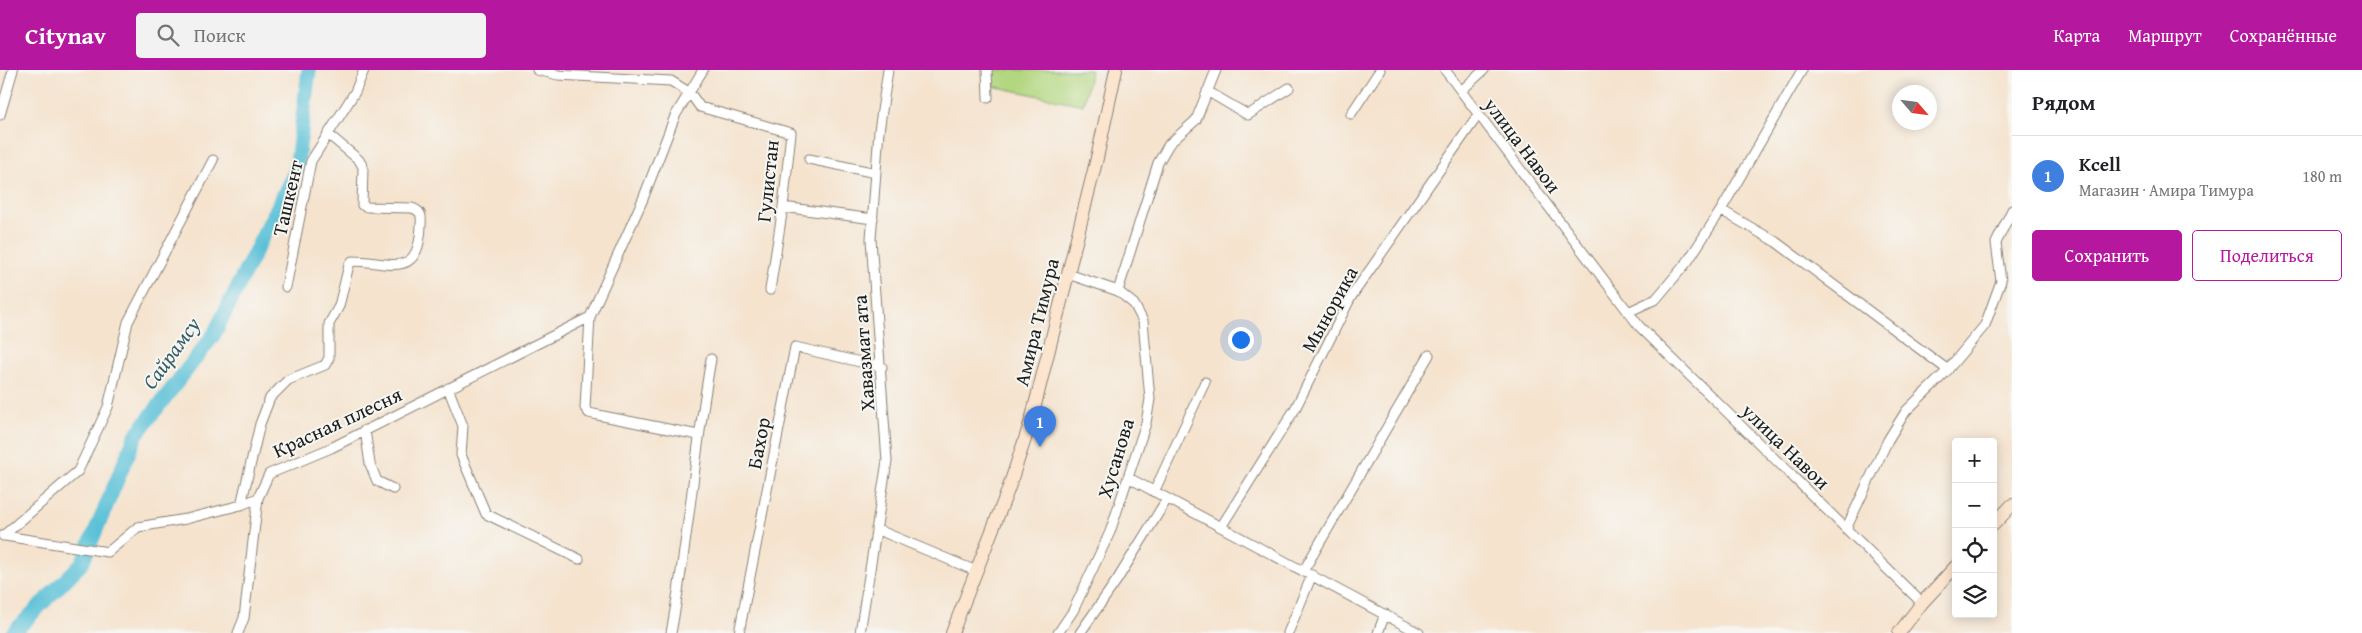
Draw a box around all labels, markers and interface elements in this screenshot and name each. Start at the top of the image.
search box [136,13,486,58]
text: Citynav [25,18,106,53]
icon: search [154,21,182,49]
text: Поиск [194,21,245,49]
text: Карта [2054,22,2100,49]
text: Маршрут [2128,22,2202,49]
text: Сохранённые [2230,22,2337,49]
north arrow [1892,85,1937,130]
text: Рядом [2032,87,2095,118]
street label: улица Навои [1477,90,1569,199]
street label: Гулистан [748,138,786,224]
text: Kcell [2079,150,2121,178]
street label: Ташкент [264,157,310,239]
text: 1 [2044,164,2052,188]
text: 180 m [2302,164,2342,188]
text: Магазин · Амира Тимура [2079,178,2254,202]
button: Сохранить [2032,230,2182,281]
button: Поделиться [2192,230,2342,281]
street label: Амира Тимура [1006,255,1066,389]
street label: Мынорика [1293,260,1365,357]
street label: Хавазмат ата [844,293,882,412]
water label: Сайрамсу [134,310,208,395]
your location [1228,327,1254,353]
street label: Красная плесня [268,379,406,465]
street label: улица Навои [1735,396,1837,496]
pin: 1 [1024,406,1056,447]
street label: Бахор [739,414,777,471]
street label: Хусанова [1089,414,1141,501]
map controls [1952,438,1997,618]
button: + [1952,438,1997,483]
button: − [1952,483,1997,528]
button: locate [1952,528,1997,573]
button: layers [1952,573,1997,618]

